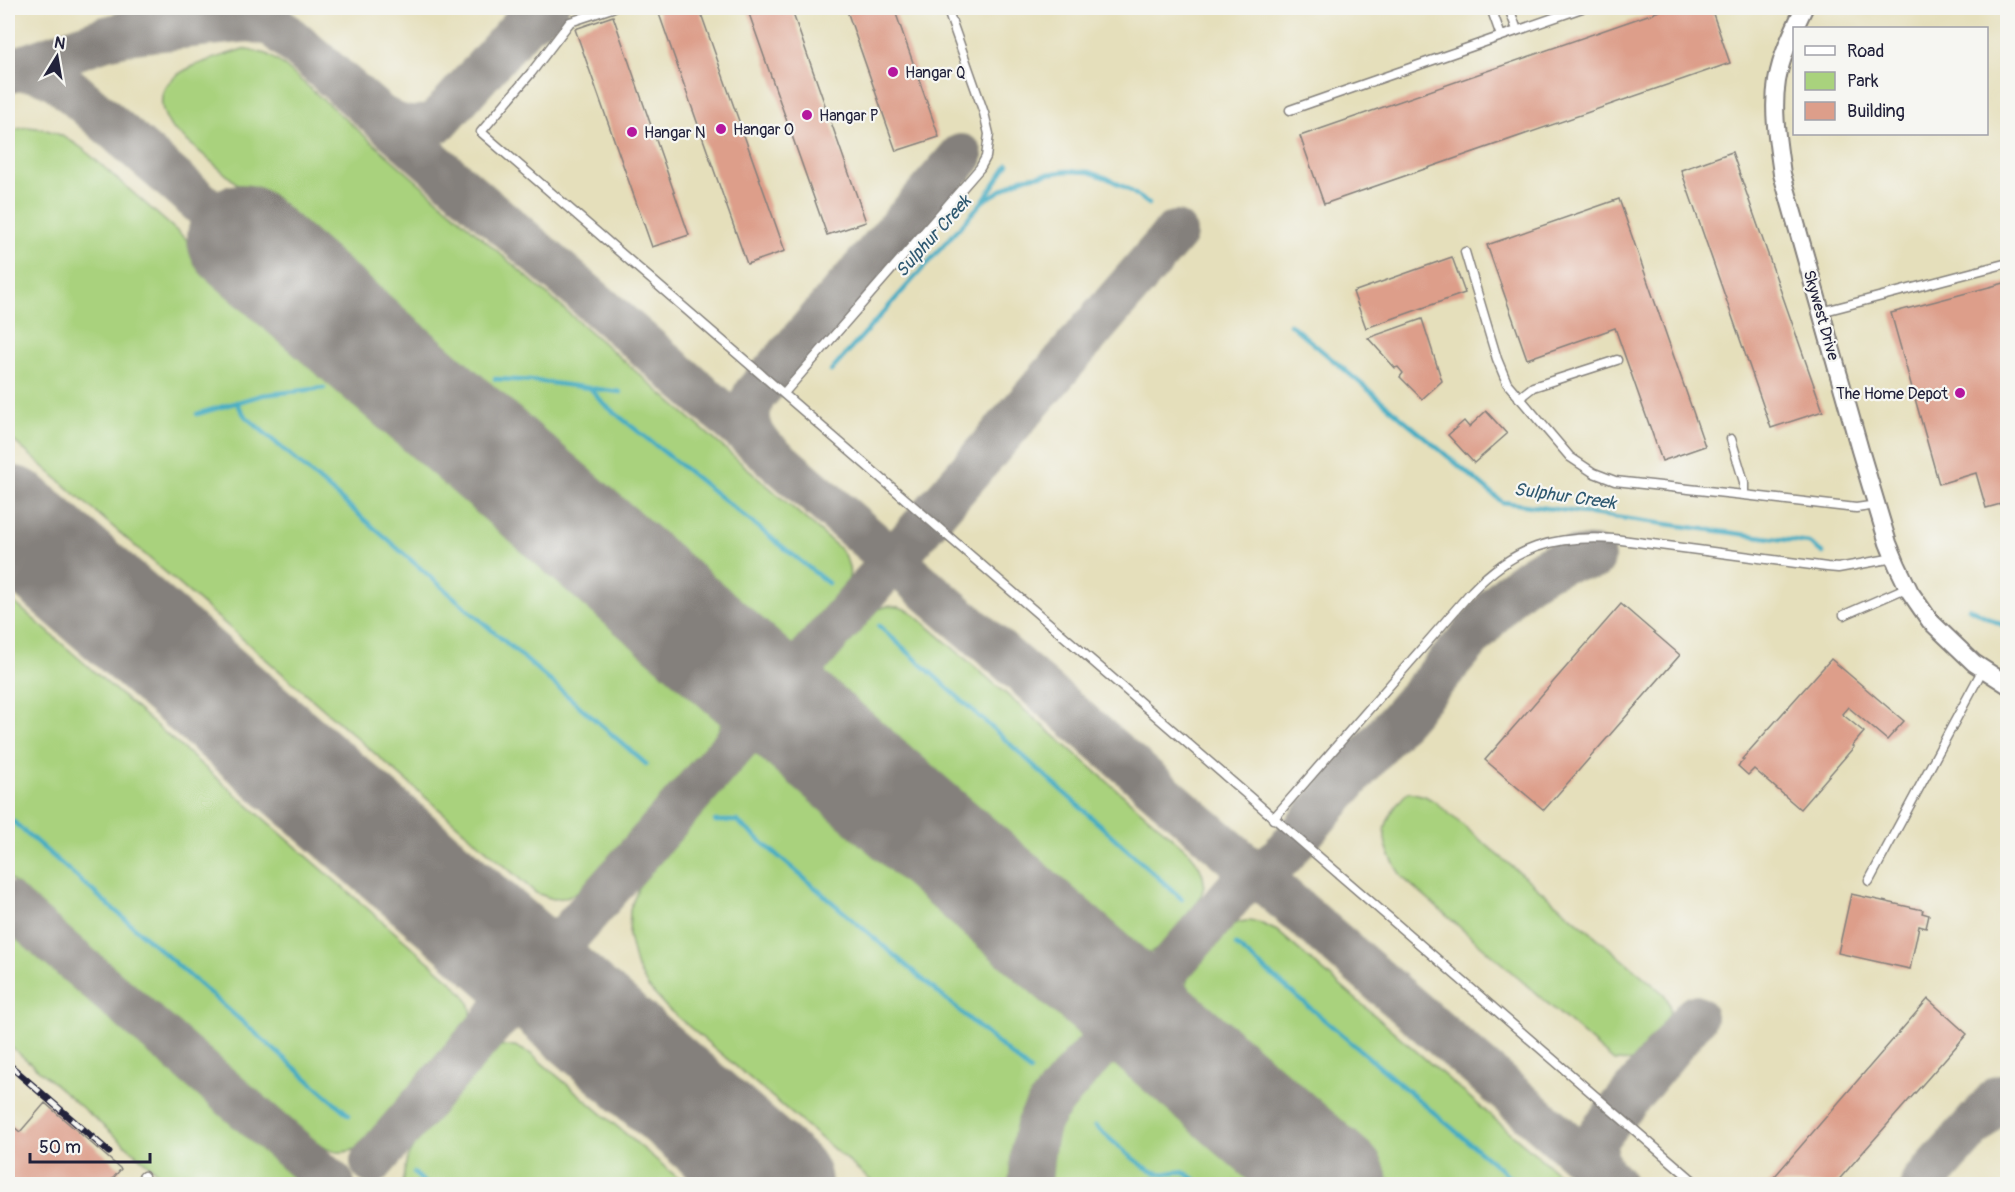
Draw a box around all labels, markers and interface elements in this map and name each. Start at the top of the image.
north arrow [27,27,87,87]
legend [1793,27,1988,135]
text: N [52,32,67,54]
text: Road [1847,40,1884,63]
place label: Hangar Q [905,63,966,83]
marker: Hangar Q [886,65,900,79]
text: Park [1847,70,1879,93]
text: Building [1847,100,1905,123]
place label: Hangar P [819,106,879,126]
marker: Hangar P [800,108,814,122]
place label: Hangar O [733,120,794,140]
marker: Hangar O [714,122,728,136]
place label: Hangar N [644,123,706,143]
marker: Hangar N [625,125,639,139]
water label: Sulphur Creek [891,189,977,282]
street label: Skywest Drive [1799,268,1843,363]
place label: The Home Depot [1836,384,1949,404]
marker: The Home Depot [1953,386,1967,400]
water label: Sulphur Creek [1513,478,1619,515]
scale bar [30,1126,150,1164]
text: 50 m [39,1136,81,1159]

